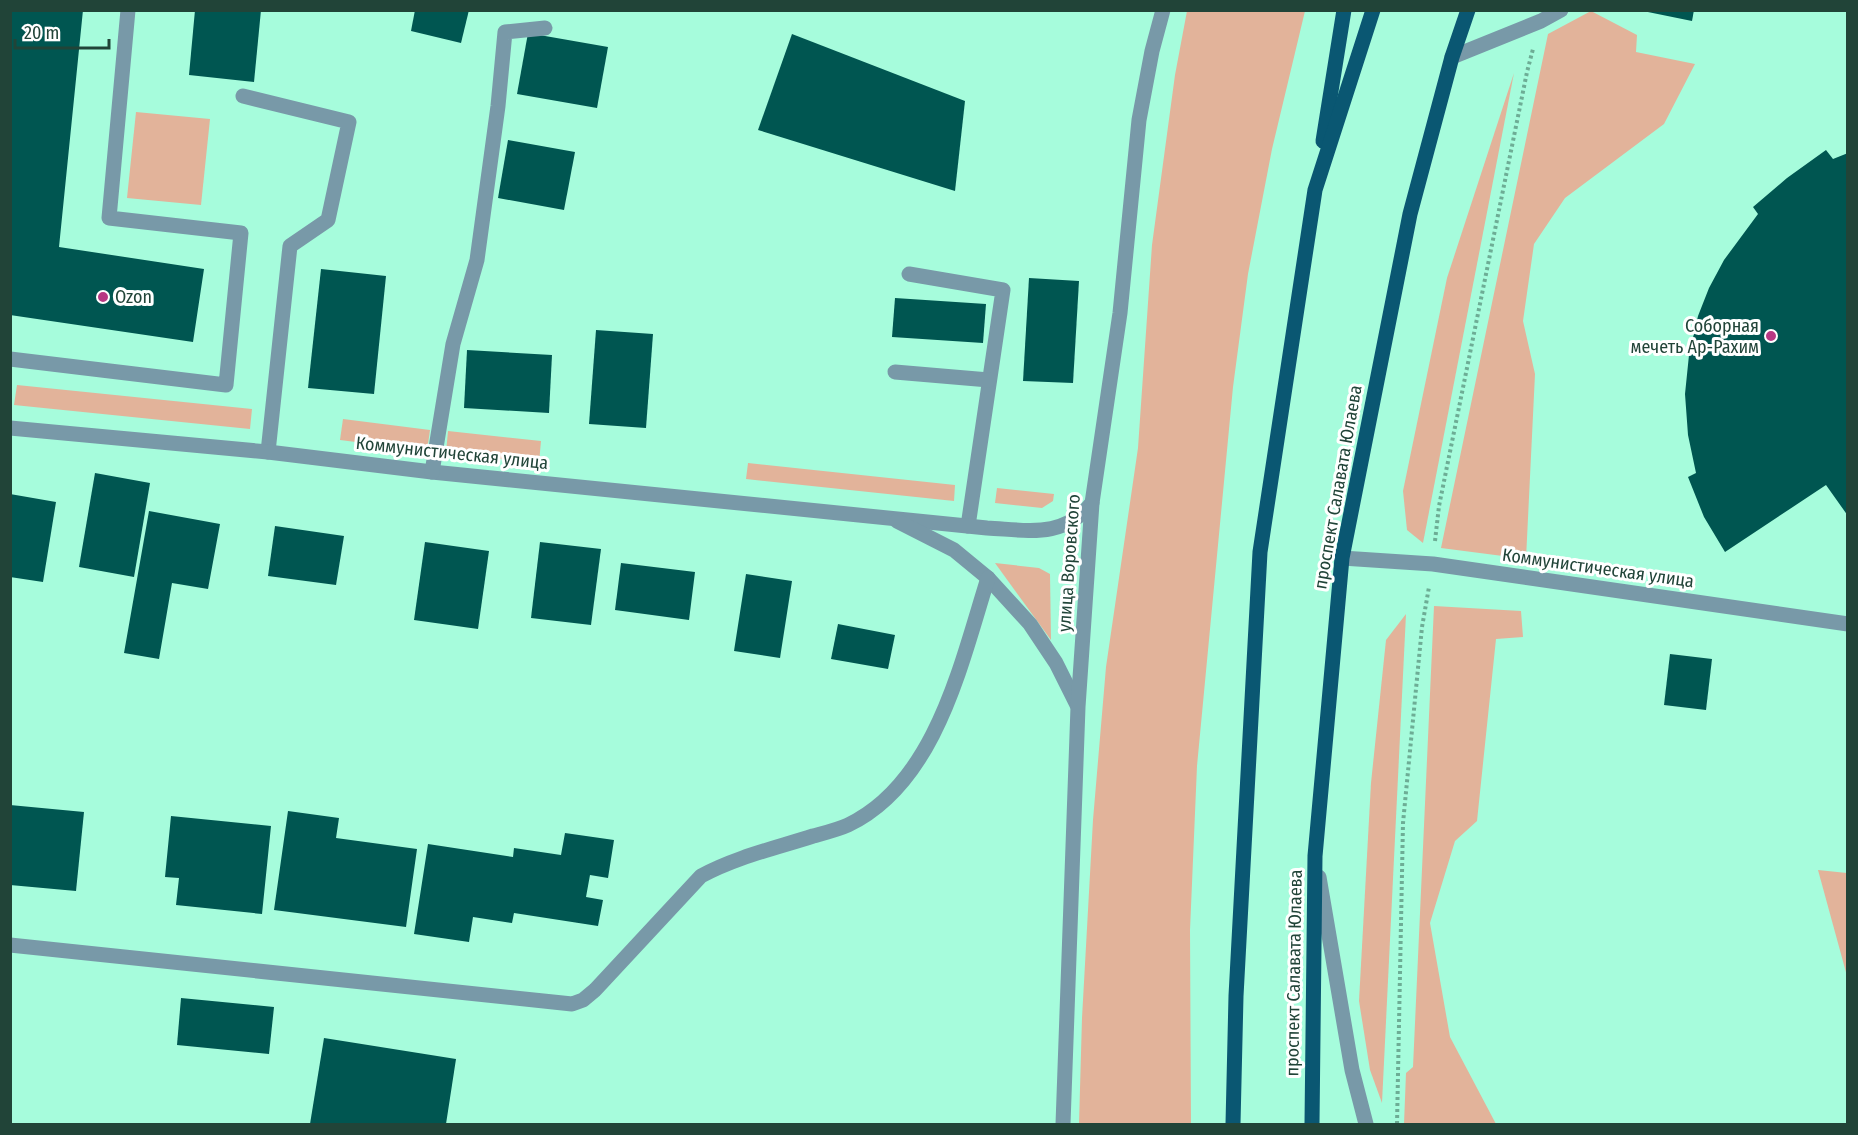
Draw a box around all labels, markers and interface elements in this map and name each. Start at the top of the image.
scale bar [15,12,110,50]
text: 20 m [24,22,59,44]
place label: Ozon [115,286,152,308]
marker: Ozon [96,290,110,304]
place label: Соборная мечеть Ар-Рахим [1630,315,1759,358]
marker: Соборная мечеть Ар-Рахим [1764,329,1778,343]
street label: проспект Салавата Юлаева [1309,383,1367,591]
street label: Коммунистическая улица [355,432,549,474]
street label: улица Воровского [1053,493,1085,633]
street label: Коммунистическая улица [1501,544,1695,592]
street label: проспект Салавата Юлаева [1281,869,1307,1077]

